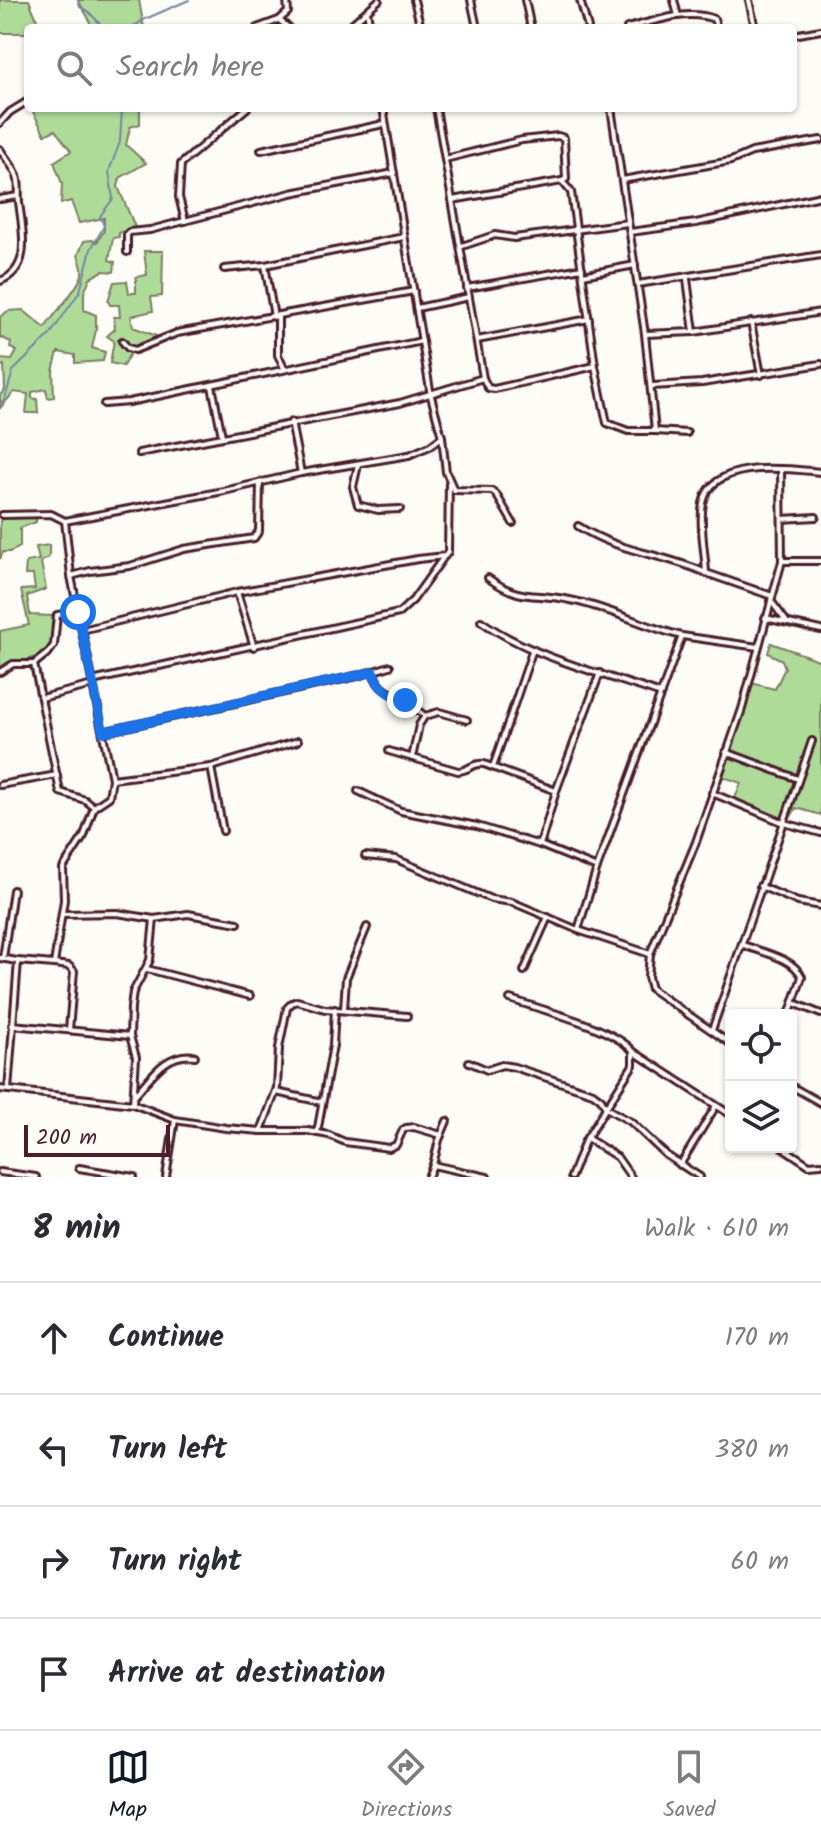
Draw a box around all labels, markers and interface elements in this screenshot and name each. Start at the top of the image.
search box [24,24,797,112]
text: Search here [116,44,264,92]
icon: search [52,46,96,90]
route start [60,594,96,630]
route end [387,682,423,718]
map controls [725,1009,797,1153]
button: locate [725,1009,797,1081]
button: layers [725,1081,797,1153]
scale bar [24,1121,170,1157]
text: 200 m [36,1121,97,1156]
text: 8 min [32,1202,121,1256]
text: Walk · 610 m [644,1208,789,1250]
text: Continue [108,1314,224,1362]
icon: ahead [32,1316,76,1360]
text: 170 m [725,1317,789,1359]
text: Turn left [108,1426,227,1474]
icon: left [32,1428,76,1472]
text: 380 m [714,1429,789,1471]
text: Turn right [108,1538,241,1586]
icon: right [32,1540,76,1584]
text: 60 m [730,1541,789,1583]
text: Arrive at destination [108,1650,385,1698]
icon: arrive [32,1652,76,1696]
tab: Map [106,1745,150,1828]
tab: Directions [361,1745,452,1828]
tab: Saved [663,1745,715,1828]

